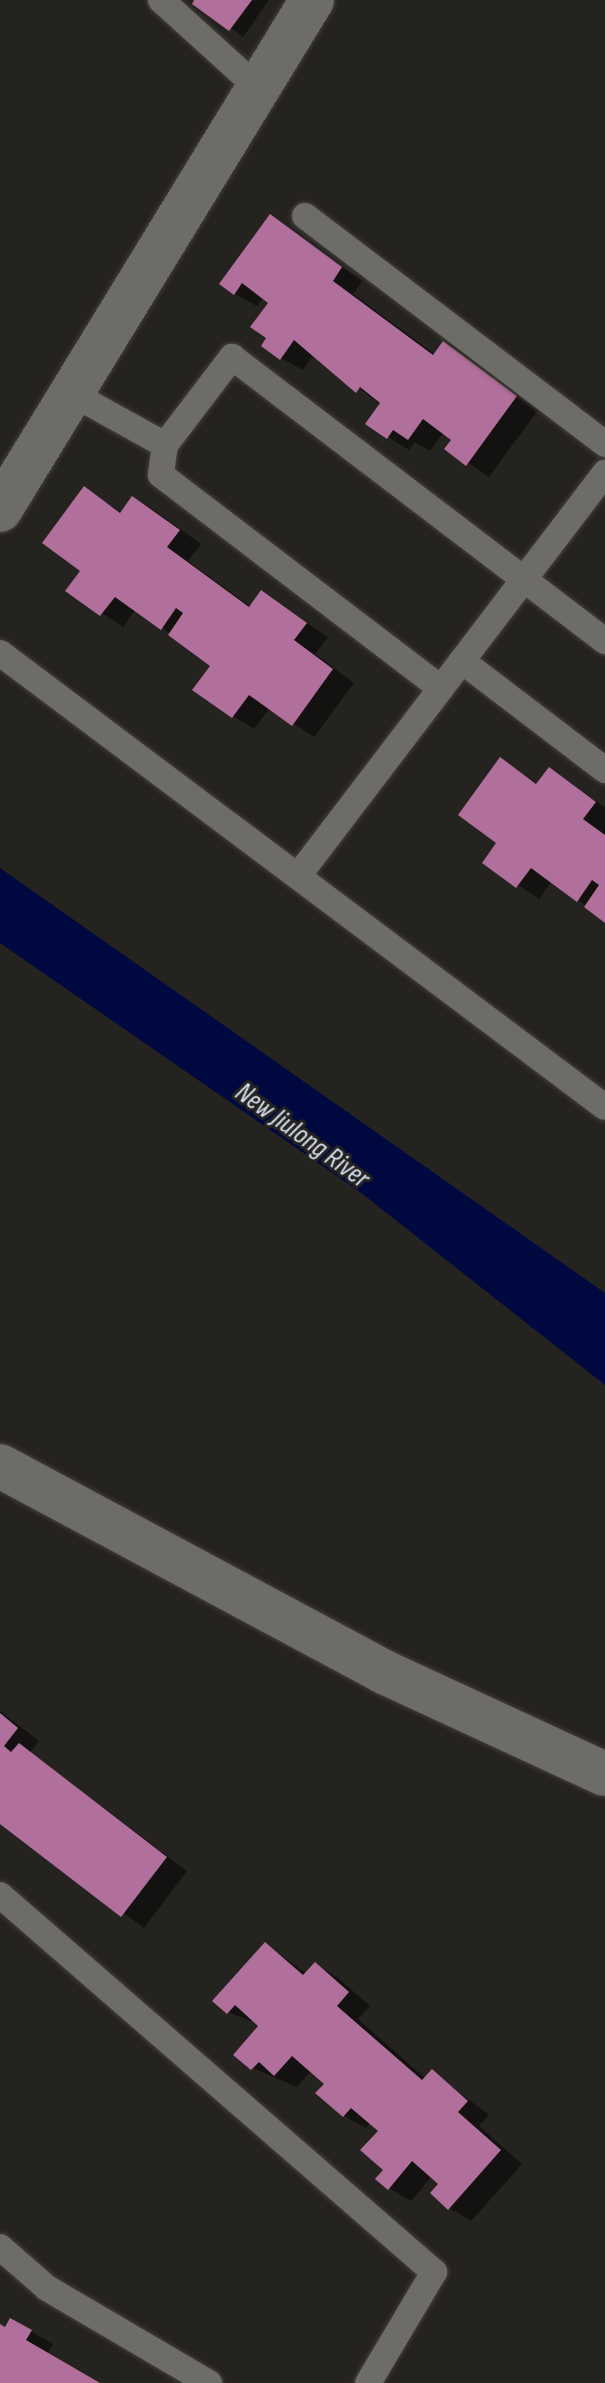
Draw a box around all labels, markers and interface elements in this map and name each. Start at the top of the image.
water label: New Jiulong River [228,1076,376,1196]

